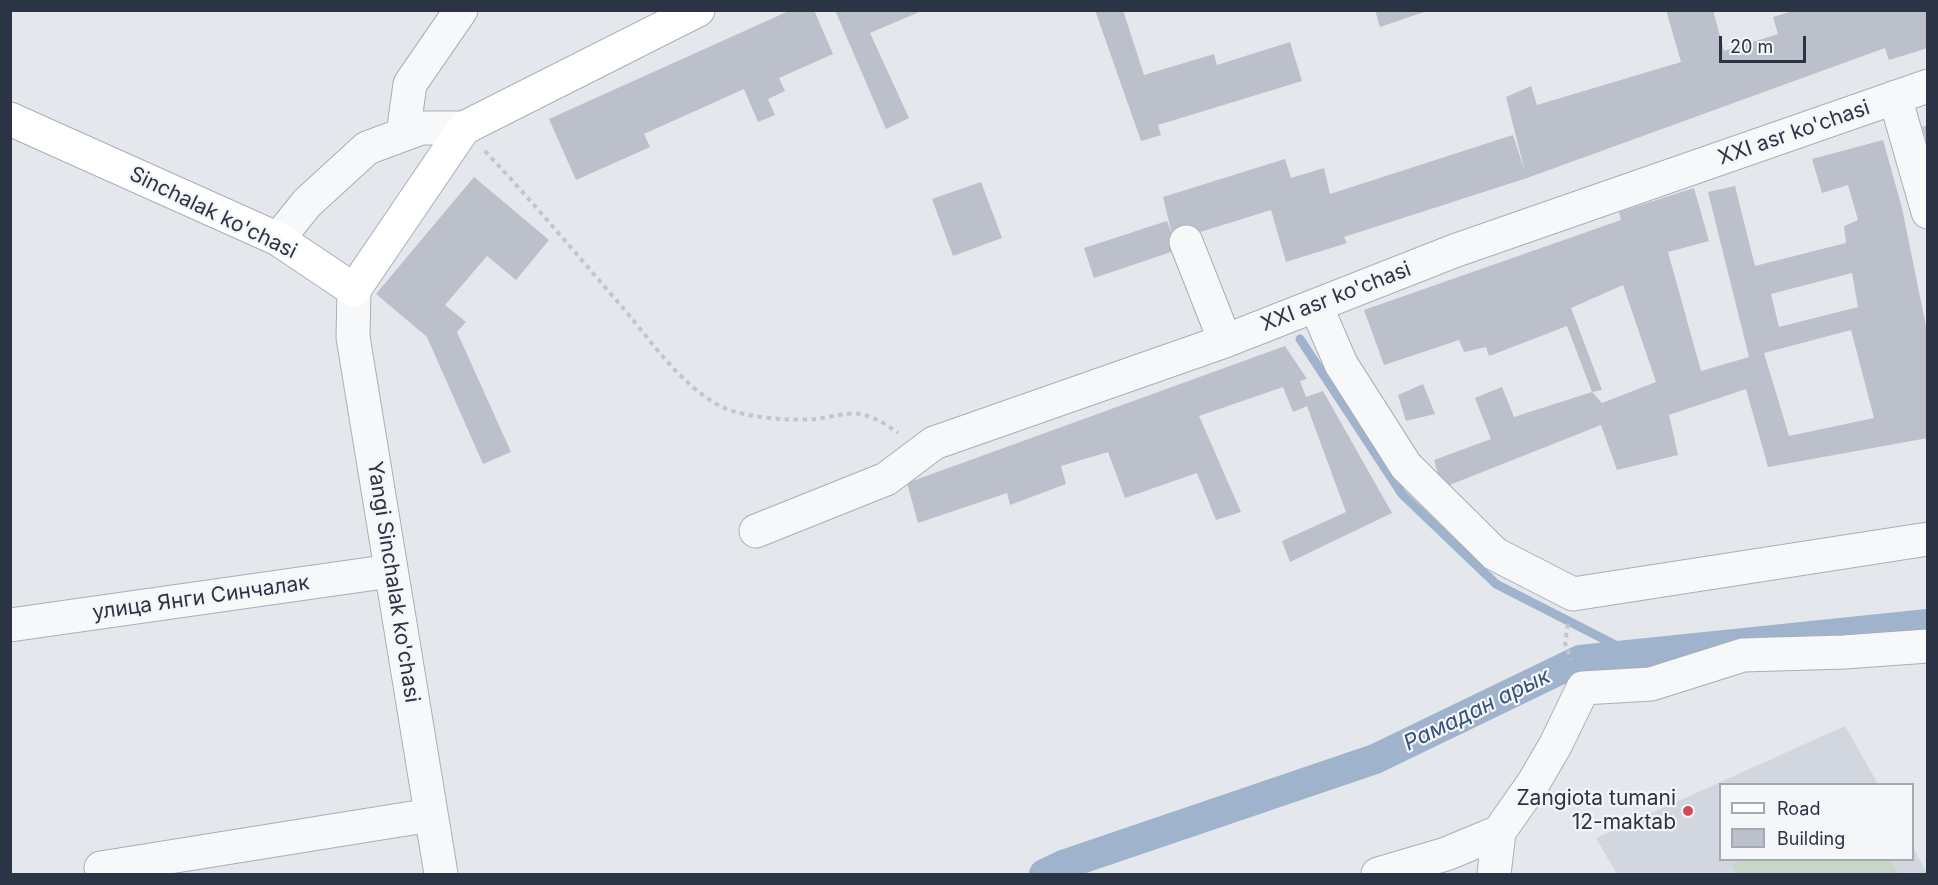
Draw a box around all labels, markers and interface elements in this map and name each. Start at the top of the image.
scale bar [1722,24,1809,62]
text: 20 m [1730,36,1773,57]
street label: XXI asr ko'chasi [1715,95,1873,171]
street label: Sinchalak ko'chasi [125,162,301,264]
street label: XXI asr ko'chasi [1257,257,1415,337]
street label: Yangi Sinchalak ko'chasi [361,460,425,704]
street label: улица Янги Синчалак [91,570,311,626]
water label: Рамадан арык [1399,663,1555,757]
legend [1719,783,1914,861]
place label: Zangiota tumani 12-maktab [1516,786,1676,836]
text: Road [1777,798,1820,819]
marker: Zangiota tumani 12-maktab [1681,804,1695,818]
text: Building [1777,828,1845,849]

